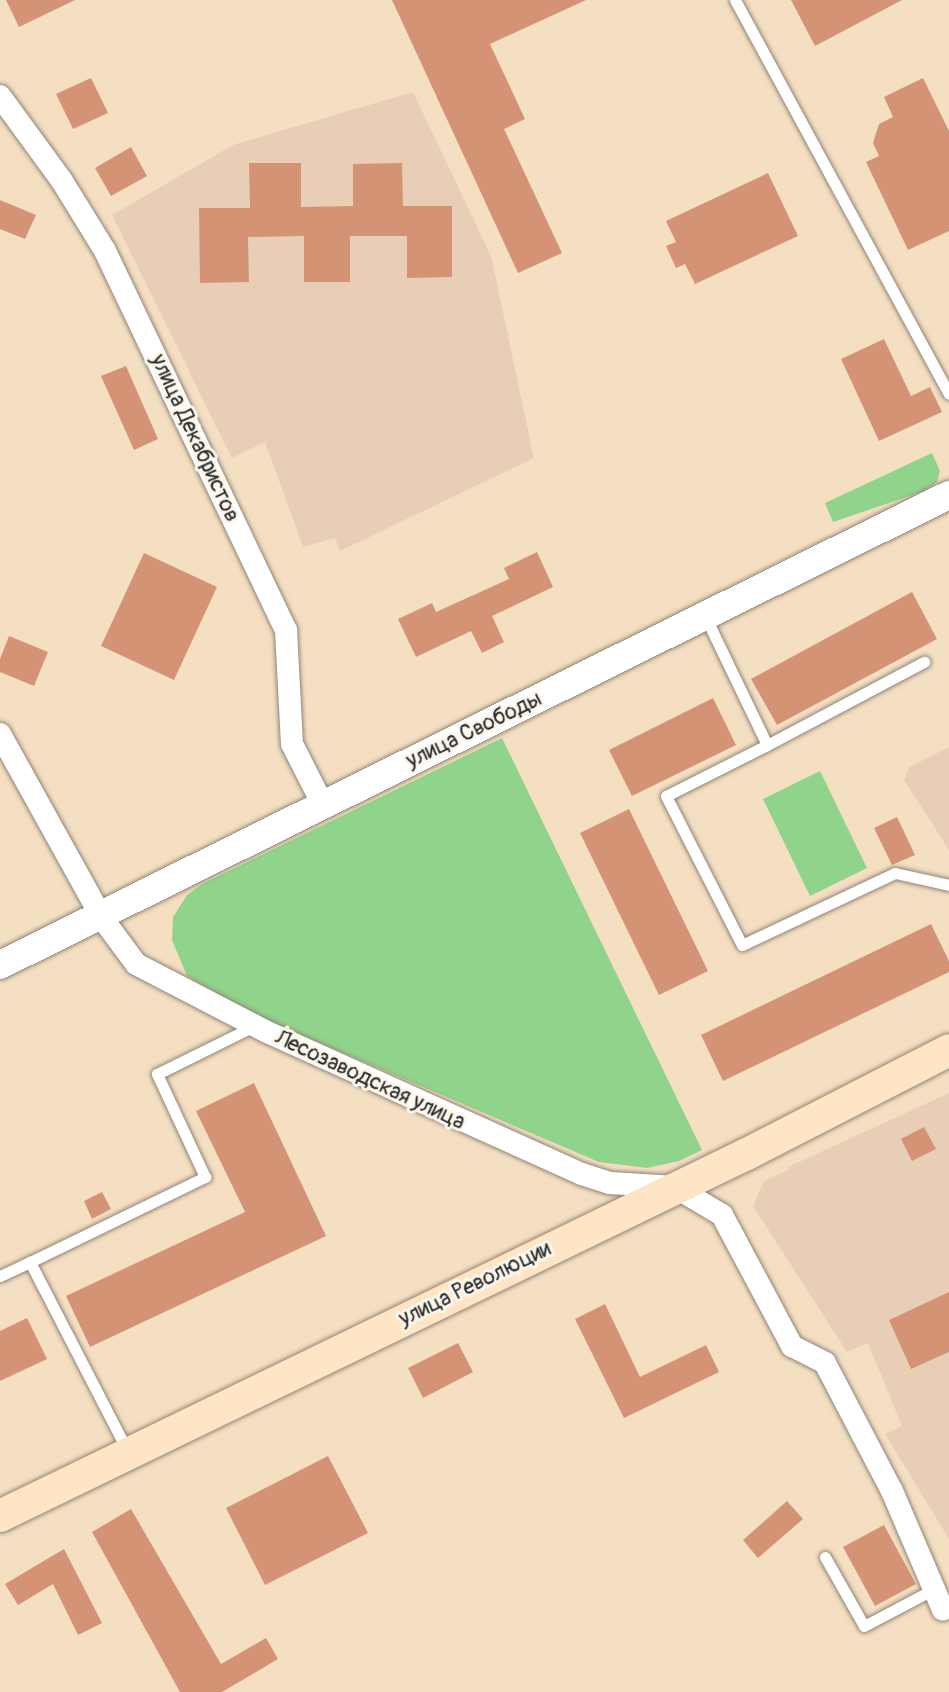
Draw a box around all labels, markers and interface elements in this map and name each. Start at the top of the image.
street label: улица Декабристов [145,350,245,526]
street label: улица Свободы [402,686,546,774]
street label: Лесозаводская улица [271,1024,469,1136]
street label: улица Революции [395,1236,555,1332]

